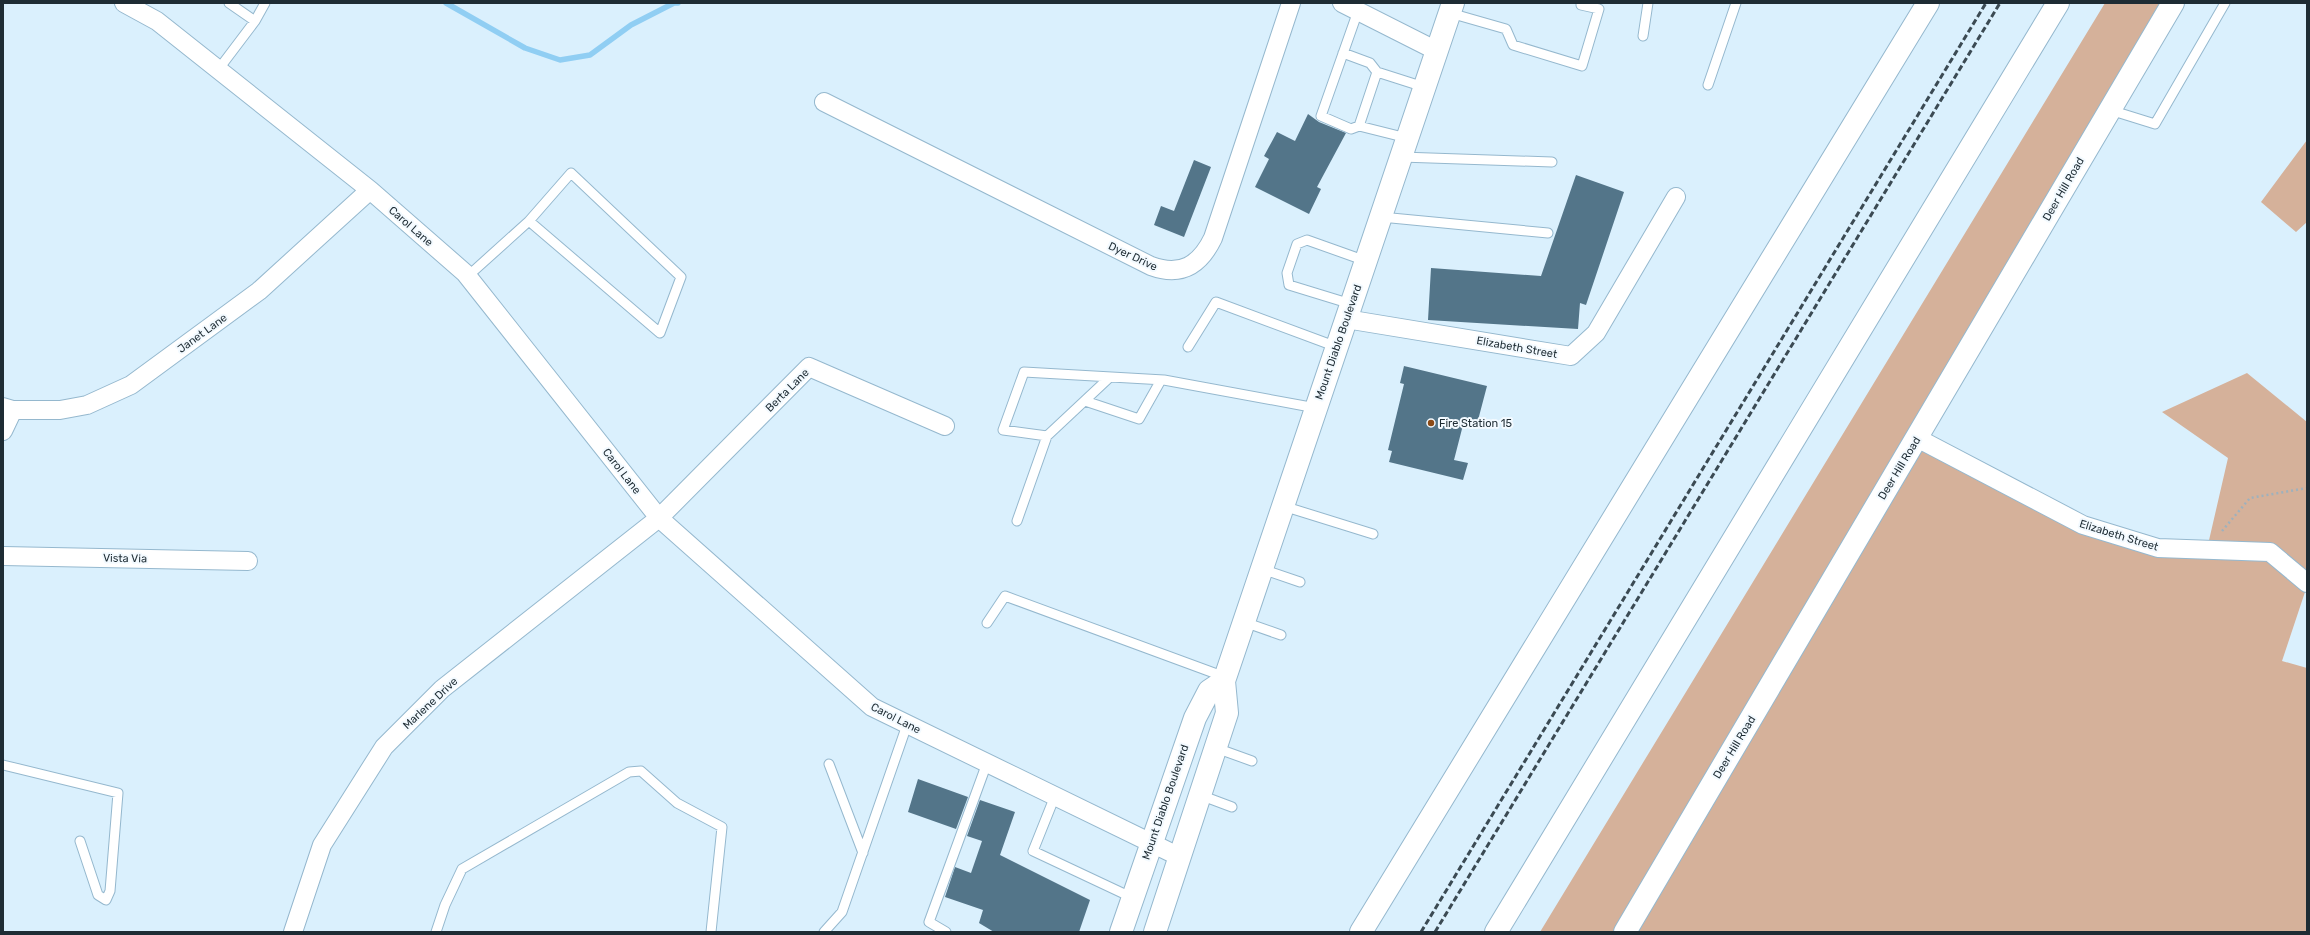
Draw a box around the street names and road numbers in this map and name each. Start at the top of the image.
street label: Deer Hill Road [2040,155,2087,223]
street label: Carol Lane [386,204,435,249]
street label: Dyer Drive [1106,239,1159,273]
street label: Mount Diablo Boulevard [1313,283,1364,402]
street label: Janet Lane [175,311,230,356]
street label: Elizabeth Street [1475,334,1559,361]
street label: Berta Lane [763,366,812,415]
street label: Deer Hill Road [1876,434,1923,502]
street label: Carol Lane [600,446,643,497]
street label: Elizabeth Street [2078,517,2161,554]
street label: Vista Via [103,552,147,565]
street label: Marlene Drive [400,675,460,732]
street label: Carol Lane [869,700,923,737]
street label: Deer Hill Road [1711,713,1758,781]
street label: Mount Diablo Boulevard [1140,743,1191,862]

